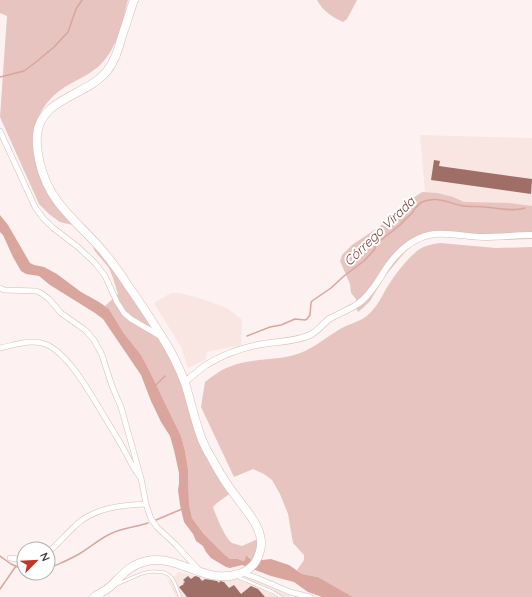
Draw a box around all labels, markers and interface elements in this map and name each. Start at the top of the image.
water label: Córrego Virada [340,192,419,269]
north arrow [16,541,56,581]
text: N [37,550,53,563]

